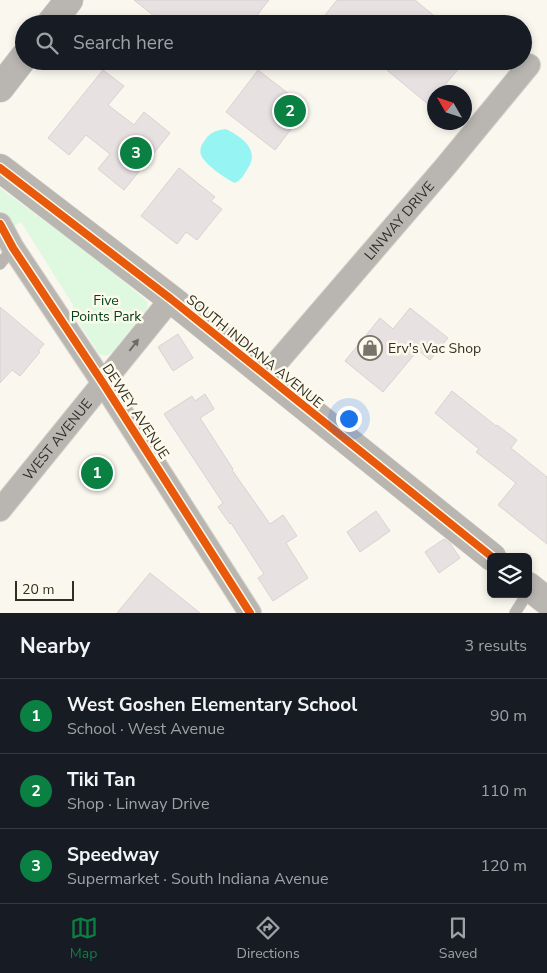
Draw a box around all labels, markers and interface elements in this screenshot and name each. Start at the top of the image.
search box [15,15,532,70]
icon: search [33,29,61,57]
text: Search here [73,30,174,56]
north arrow [427,85,472,130]
pin: 2 [274,92,306,130]
pin: 3 [120,134,152,172]
street label: LINWAY DRIVE [360,177,439,264]
street label: SOUTH INDIANA AVENUE [182,290,327,412]
park label: Five Points Park [71,291,142,326]
shop icon: Erv's Vac Shop [357,335,383,361]
one-way arrow [128,339,139,352]
place label: Erv's Vac Shop [388,339,481,358]
street label: DEWEY AVENUE [98,360,173,463]
street label: WEST AVENUE [19,395,97,484]
your location [336,406,362,432]
pin: 1 [81,454,113,492]
map controls [487,553,532,598]
button: layers [487,553,532,598]
scale bar [15,578,74,601]
text: 20 m [22,580,54,599]
text: Nearby [20,632,90,660]
text: 3 results [465,635,527,657]
text: West Goshen Elementary School [67,692,357,718]
text: 1 [31,705,41,727]
text: 90 m [490,705,527,727]
text: School · West Avenue [67,718,225,740]
text: Tiki Tan [67,767,136,793]
text: 2 [31,780,41,802]
text: 110 m [480,780,527,802]
text: Shop · Linway Drive [67,793,209,815]
text: Speedway [67,842,159,868]
text: 3 [31,855,41,877]
text: 120 m [480,855,527,877]
text: Supermarket · South Indiana Avenue [67,868,328,890]
tab: Map [70,914,98,963]
tab: Directions [237,914,300,963]
tab: Saved [439,914,477,963]

